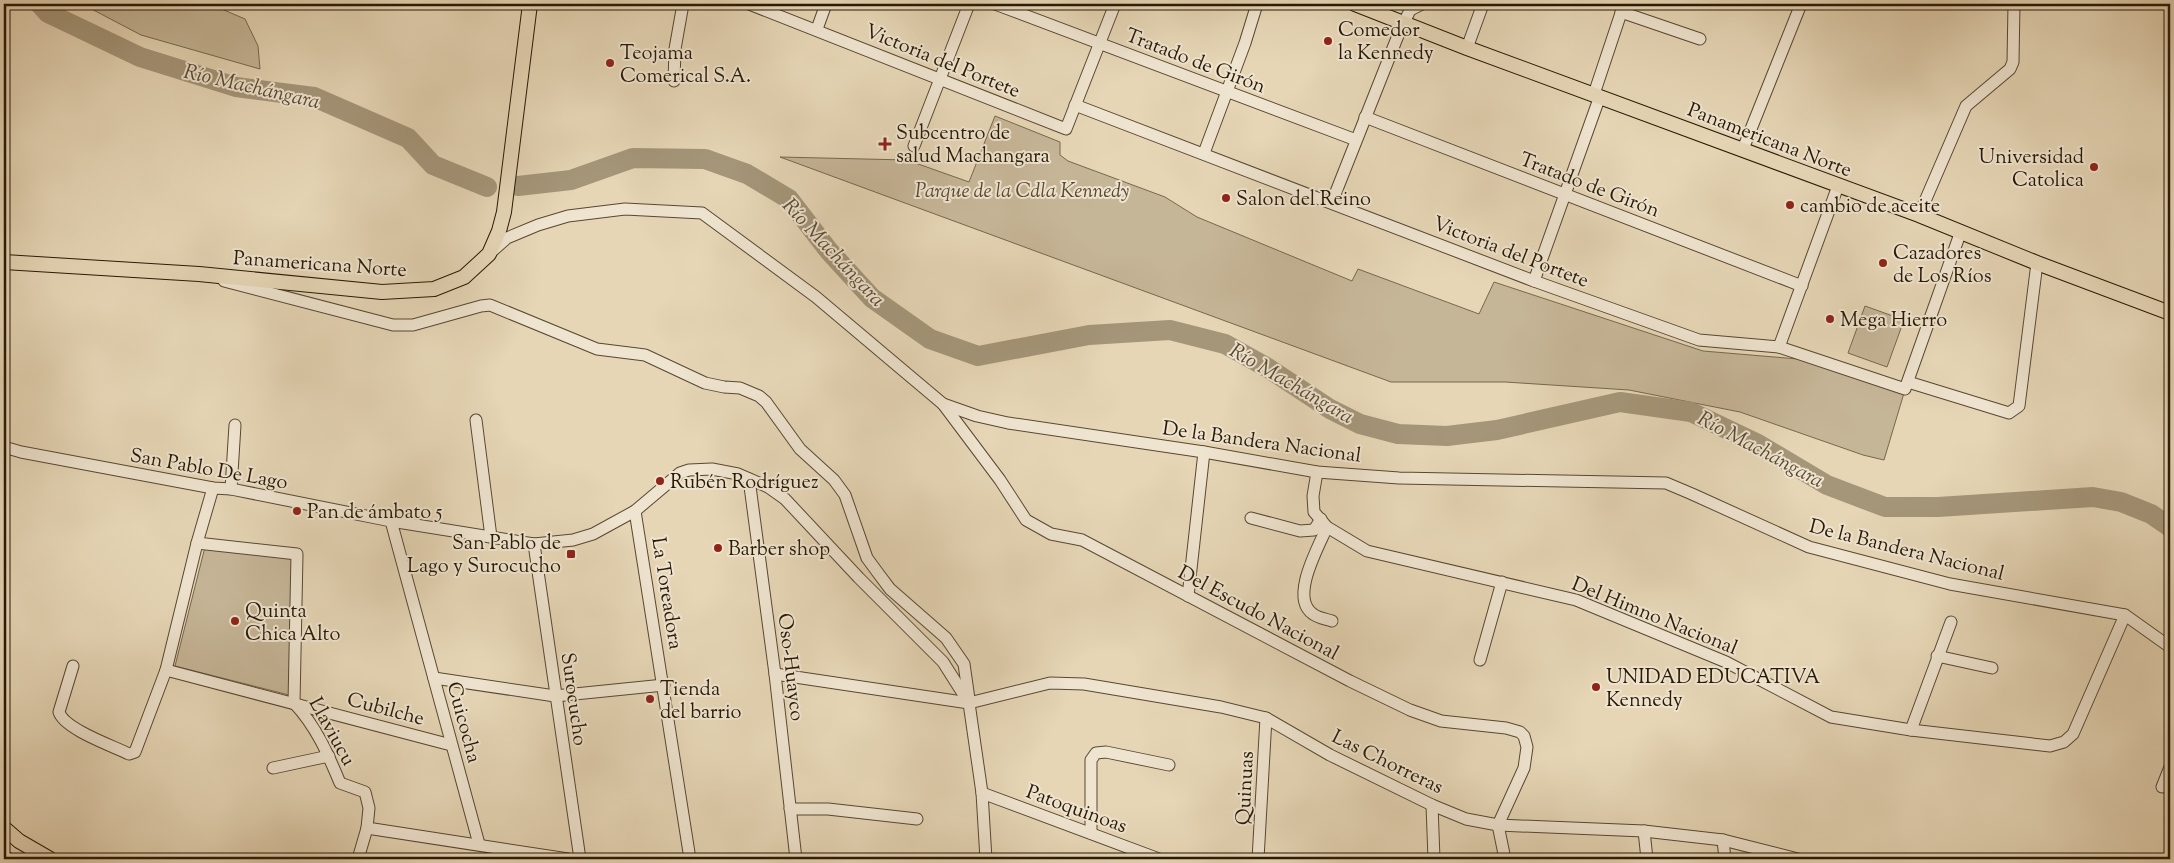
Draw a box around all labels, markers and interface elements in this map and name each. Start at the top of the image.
place label: Comedor la Kennedy [1338,17,1434,69]
street label: Victoria del Portete [860,18,1024,107]
street label: Tratado de Girón [1121,22,1269,102]
marker: Comedor la Kennedy [1322,35,1334,47]
place label: Teojama Comerical S.A. [620,40,751,92]
marker: Teojama Comerical S.A. [604,57,616,69]
water label: Río Machángara [180,58,323,118]
street label: Panamericana Norte [1683,97,1855,186]
place label: Subcentro de salud Machangara [896,120,1050,172]
marker: Subcentro de salud Machangara [878,137,892,151]
place label: Universidad Catolica [1979,144,2084,196]
street label: Tratado de Girón [1515,146,1663,226]
marker: Universidad Catolica [2088,161,2100,173]
park label: Parque de la Cdla Kennedy [915,178,1129,207]
place label: Salon del Reino [1236,186,1371,215]
water label: Río Machángara [774,192,891,315]
marker: Salon del Reino [1220,192,1232,204]
place label: cambio de aceite [1800,193,1940,222]
marker: cambio de aceite [1784,199,1796,211]
street label: Victoria del Portete [1428,210,1592,296]
place label: Cazadores de Los Ríos [1893,240,1992,292]
street label: Panamericana Norte [232,245,408,286]
marker: Cazadores de Los Ríos [1877,257,1889,269]
place label: Mega Hierro [1840,307,1947,336]
marker: Mega Hierro [1824,313,1836,325]
water label: Río Machángara [1223,337,1359,433]
water label: Río Machángara [1692,405,1829,497]
street label: De la Bandera Nacional [1160,415,1363,472]
street label: San Pablo De Lago [127,442,290,499]
place label: Rubén Rodríguez [670,469,819,498]
marker: Rubén Rodríguez [654,475,666,487]
place label: Pan de ámbato 5 [307,499,443,528]
marker: Pan de ámbato 5 [291,505,303,517]
street label: De la Bandera Nacional [1806,513,2007,590]
place label: San Pablo de Lago y Surocucho [407,530,561,582]
street label: La Toreadora [642,535,689,652]
place label: Barber shop [728,536,830,565]
marker: Barber shop [712,542,724,554]
marker: San Pablo de Lago y Surocucho [565,548,577,560]
street label: Del Escudo Nacional [1172,559,1344,669]
street label: Del Himno Nacional [1567,571,1742,664]
place label: Quinta Chica Alto [245,598,340,650]
street label: Oso-Huayco [769,612,811,723]
marker: Quinta Chica Alto [229,615,241,627]
street label: Surocucho [552,651,593,748]
place label: UNIDAD EDUCATIVA Kennedy [1606,664,1820,716]
place label: Tienda del barrio [660,676,742,728]
street label: Cuicocha [438,679,487,766]
marker: UNIDAD EDUCATIVA Kennedy [1590,681,1602,693]
street label: Cubilche [343,686,427,735]
street label: Llaviucu [300,693,362,772]
marker: Tienda del barrio [644,693,656,705]
street label: Las Chorreras [1326,724,1448,803]
street label: Quinuas [1230,750,1263,826]
street label: Patoquinoas [1022,779,1131,842]

